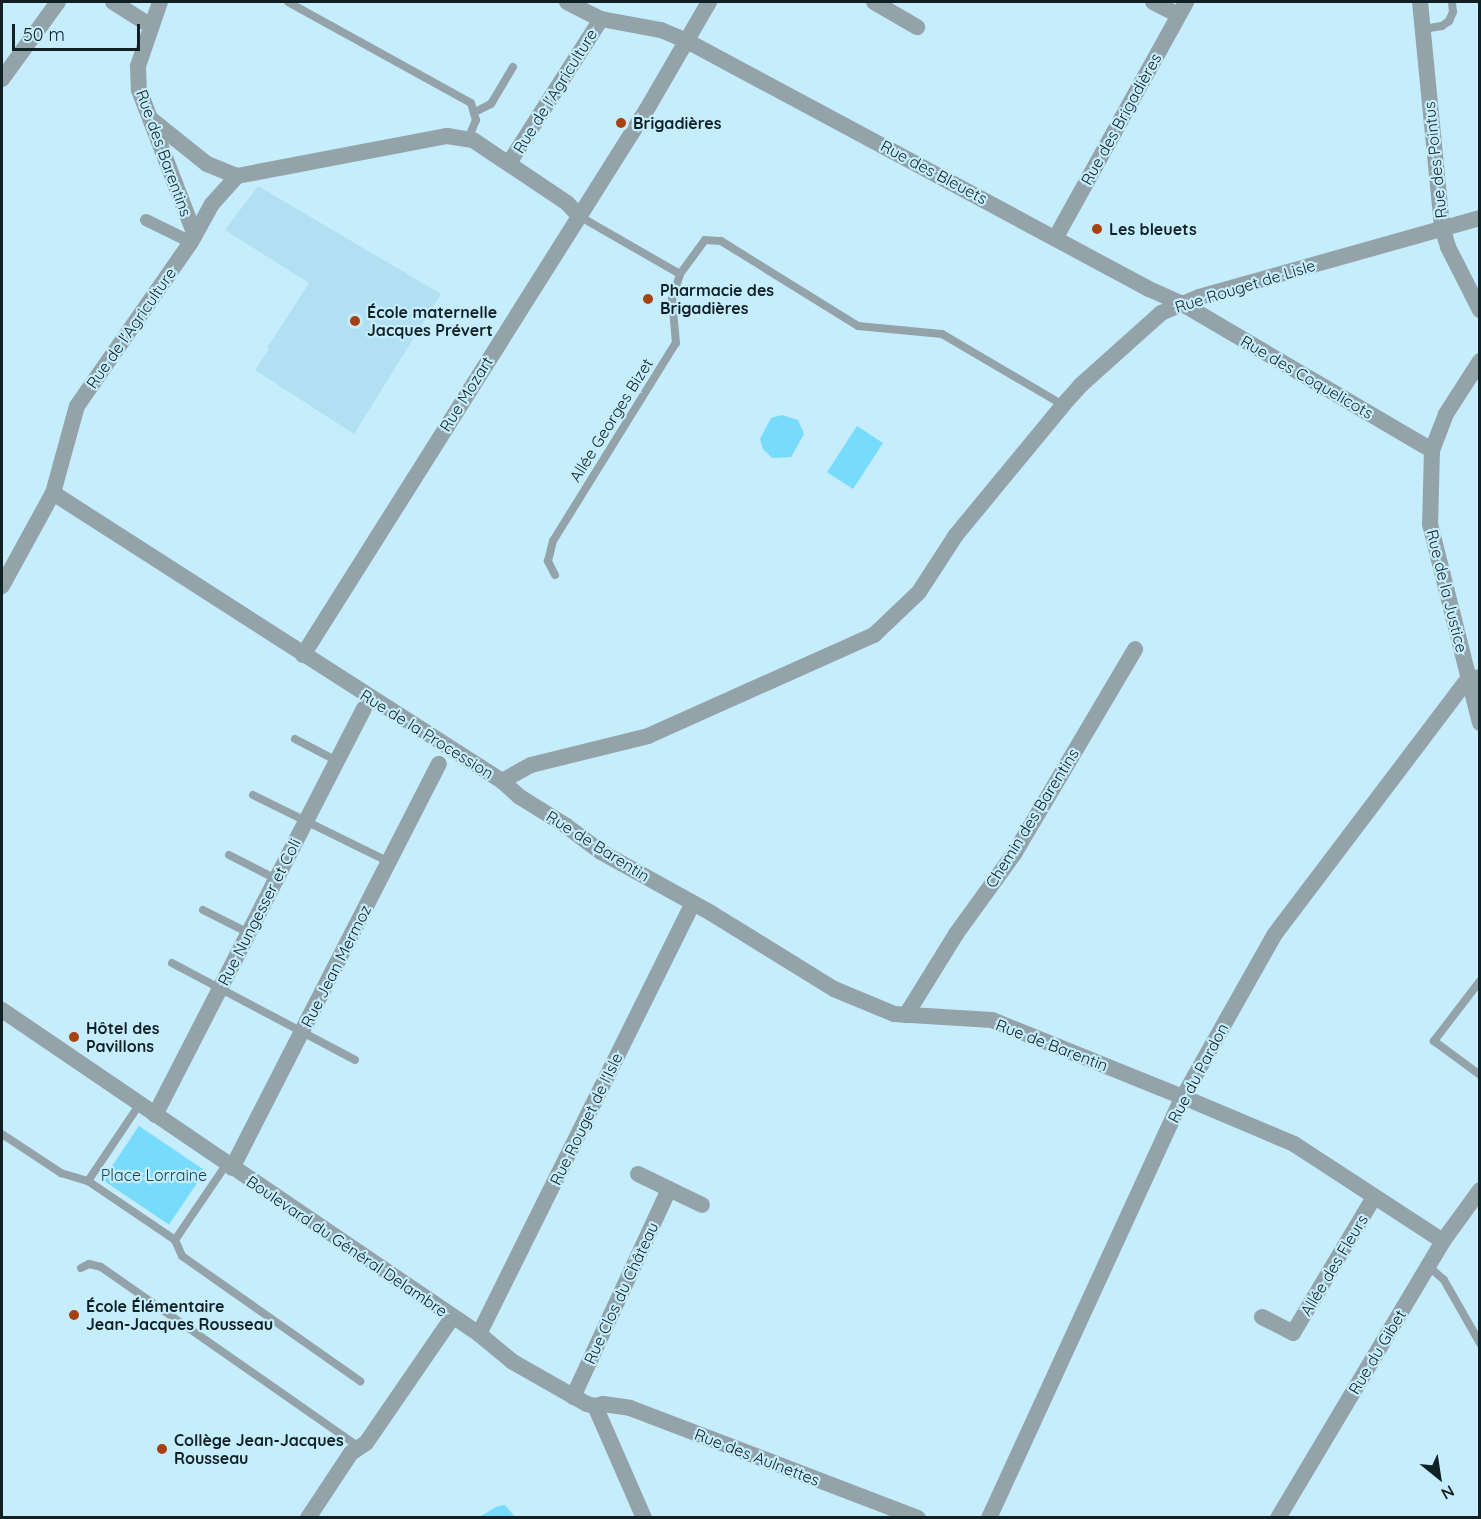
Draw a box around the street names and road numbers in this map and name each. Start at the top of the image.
street label: Rue de l'Agriculture [509,25,601,157]
street label: Rue des Brigadières [1077,50,1165,188]
street label: Rue des Barentins [132,87,196,219]
street label: Rue des Pointus [1419,101,1451,219]
street label: Rue des Bleuets [877,136,991,208]
street label: Rue Rouget de Lisle [1172,255,1318,317]
street label: Rue de l'Agriculture [82,264,180,392]
street label: Rue des Coquelicots [1237,331,1377,423]
street label: Rue Mozart [435,353,497,435]
street label: Allée Georges Bizet [565,355,657,485]
street label: Rue de la Justice [1422,528,1472,654]
street label: Rue de la Procession [357,685,497,783]
street label: Chemin des Barentins [981,745,1083,891]
street label: Rue de Barentin [543,806,653,886]
street label: Rue Nungesser et Coli [214,835,304,989]
street label: Rue Jean Mermoz [297,902,375,1030]
street label: Rue de Barentin [993,1015,1111,1075]
street label: Rue du Pardon [1164,1020,1232,1126]
street label: Rue Rouget de l'Isle [546,1050,626,1188]
street label: Boulevard du Général Delambre [243,1171,451,1321]
street label: Allée des Fleurs [1296,1211,1372,1319]
street label: Rue Clos du Château [580,1219,662,1367]
street label: Rue du Gibet [1344,1306,1410,1398]
street label: Rue des Aulnettes [692,1424,822,1490]

